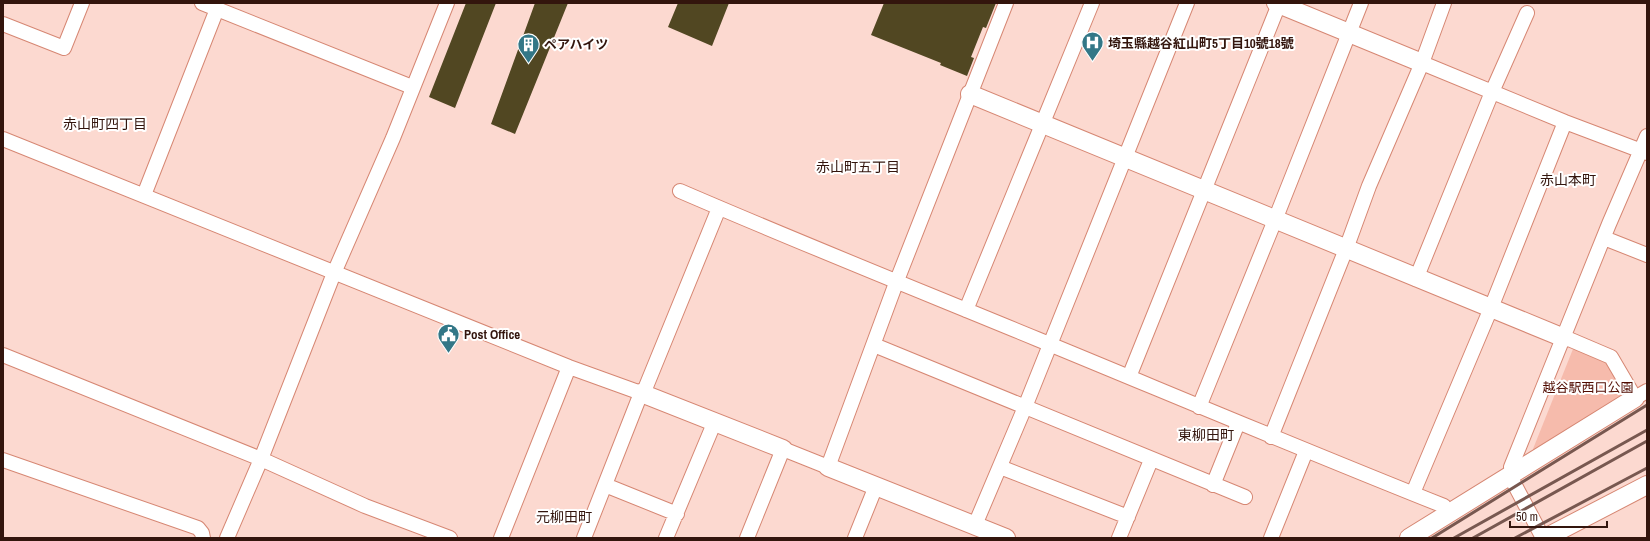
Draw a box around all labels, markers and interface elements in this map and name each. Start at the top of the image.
hospital icon: 埼玉縣越谷紅山町5丁目10號18號 [1079,30,1105,63]
building icon: ペアハイツ [515,31,541,64]
place label: 埼玉縣越谷紅山町5丁目10號18號 [1108,35,1294,52]
place label: ペアハイツ [544,36,608,53]
district label: 赤山町四丁目 [63,115,147,133]
district label: 赤山町五丁目 [816,158,900,176]
district label: 赤山本町 [1540,171,1596,189]
public building icon: Post Office [436,321,462,354]
place label: Post Office [464,326,520,343]
park label: 越谷駅西口公園 [1542,379,1634,396]
district label: 東柳田町 [1178,426,1234,444]
scale bar [1510,503,1607,529]
district label: 元柳田町 [536,508,592,526]
text: 50 m [1516,509,1538,525]

